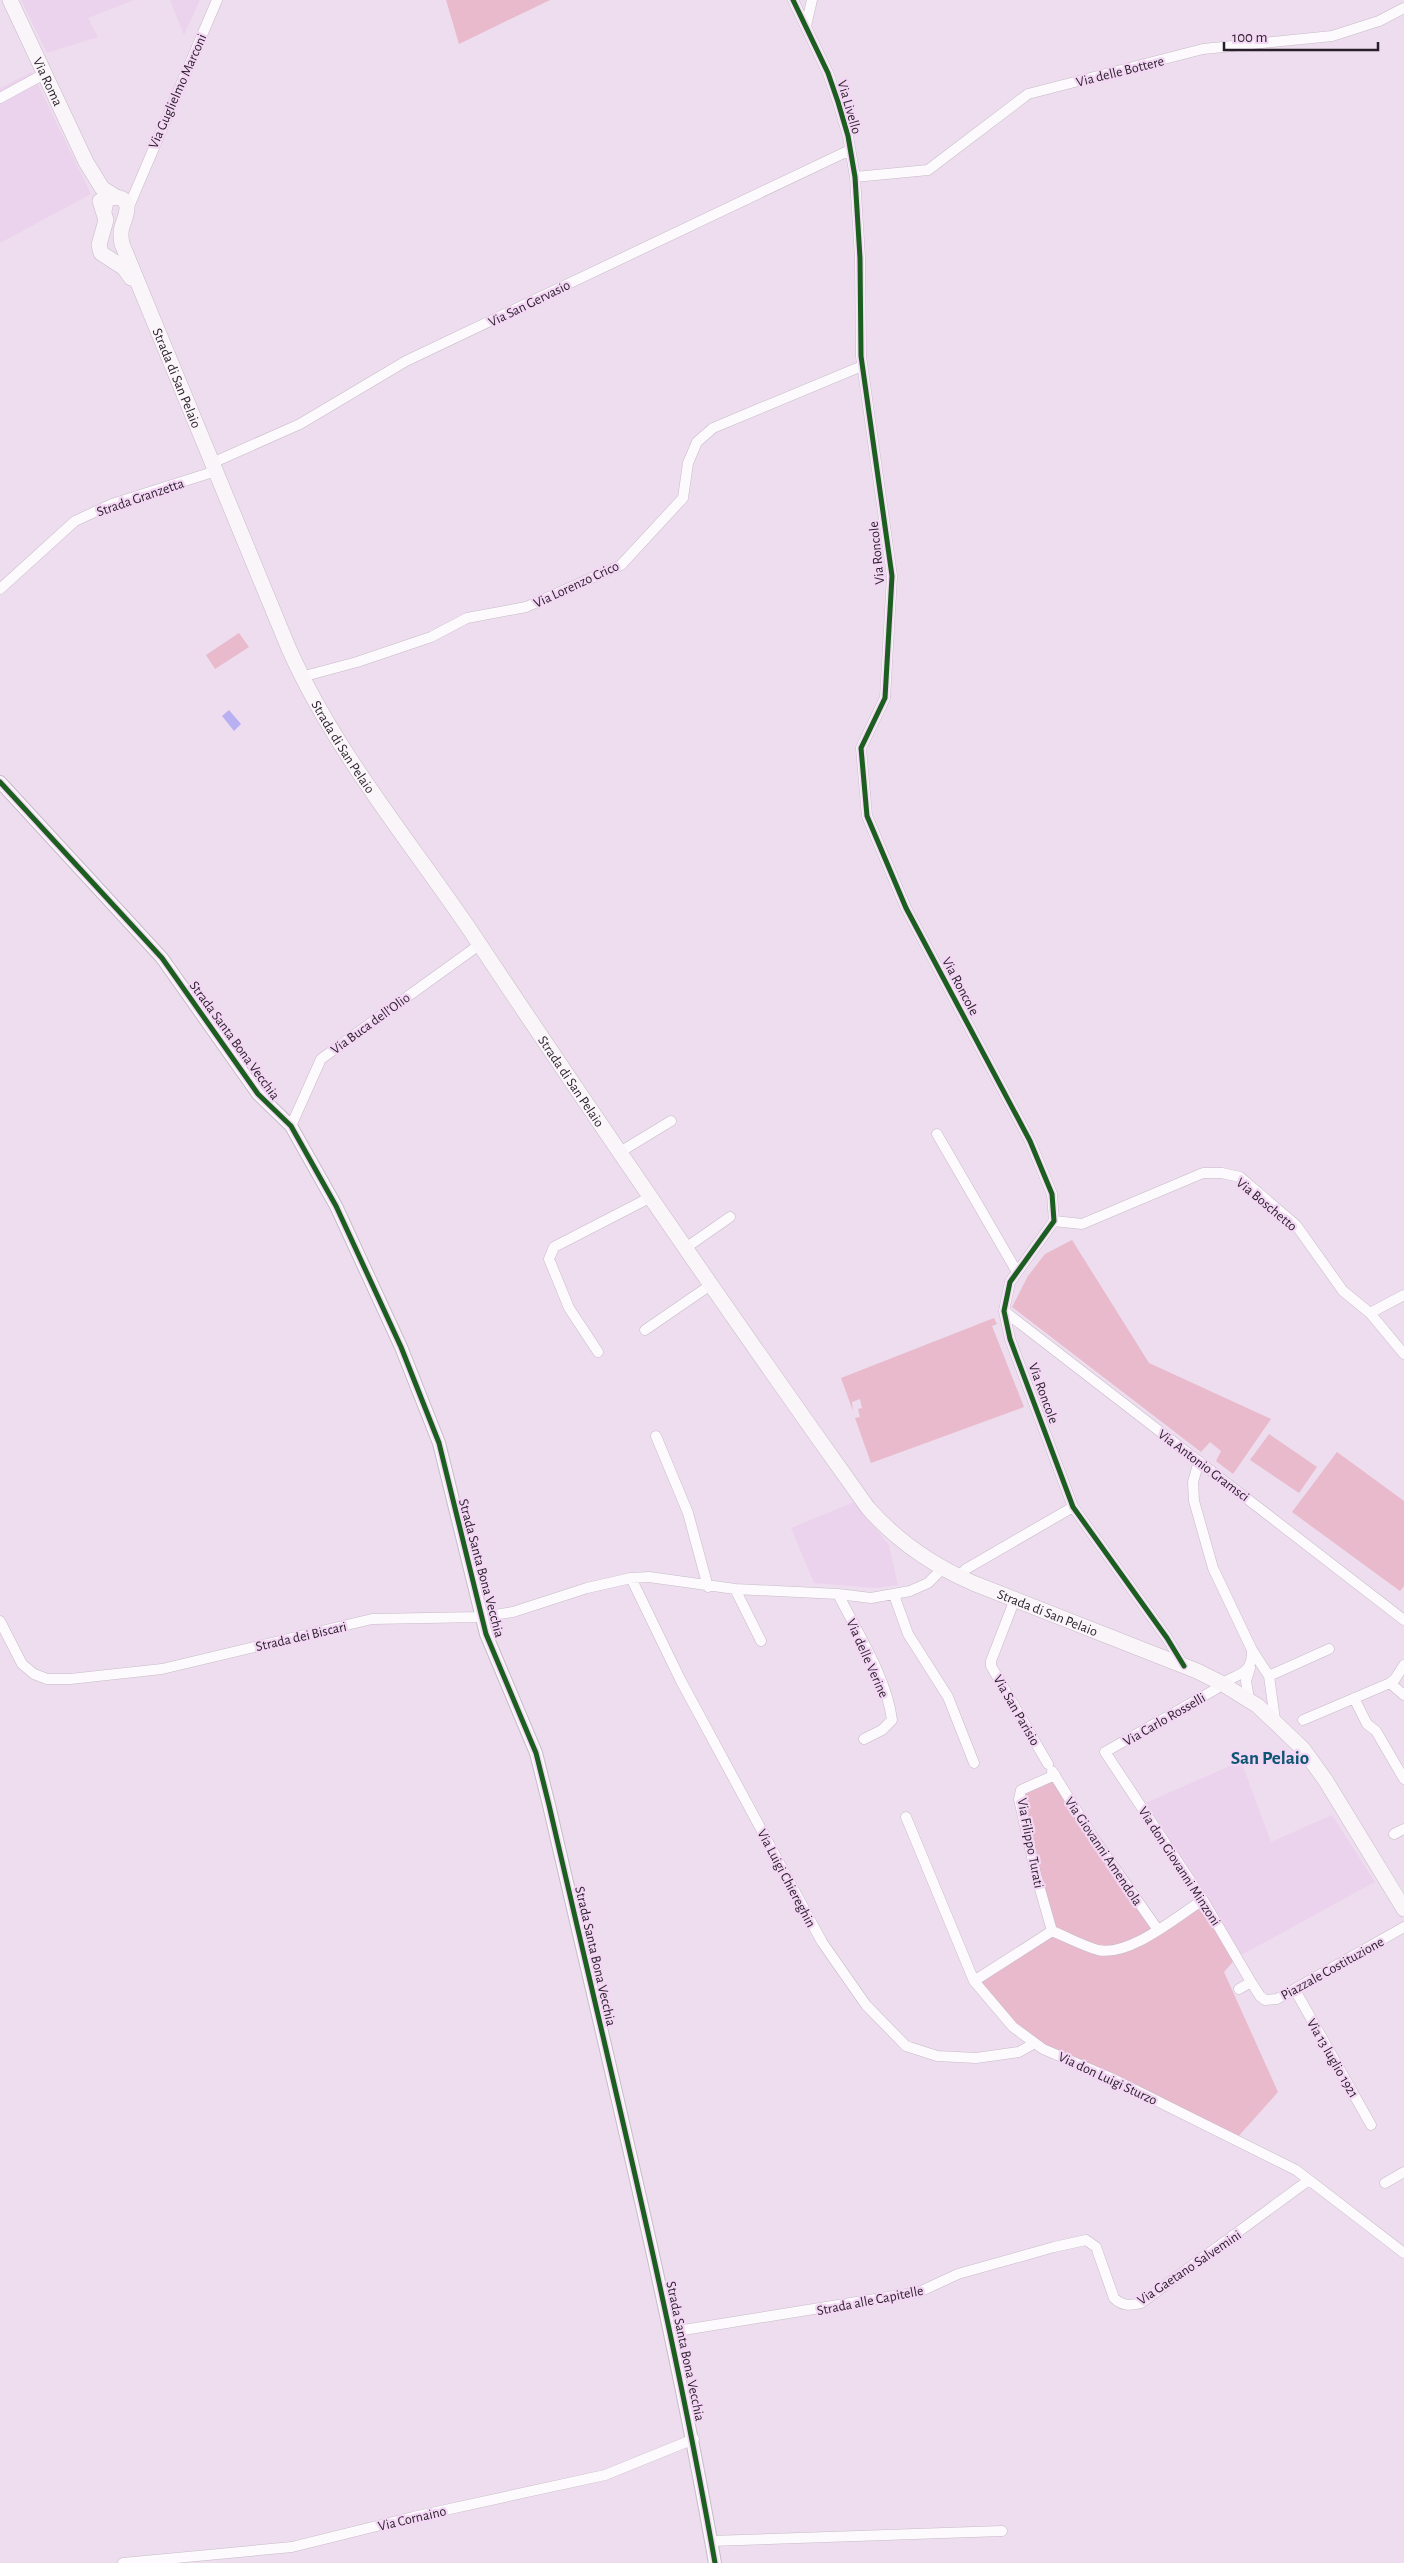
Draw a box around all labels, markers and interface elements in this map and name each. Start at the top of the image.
scale bar [1224,20,1378,52]
text: 100 m [1232,30,1267,45]
street label: Via Guglielmo Marconi [146,32,209,151]
street label: Via delle Bottere [1075,54,1166,90]
street label: Via Roma [30,55,65,109]
street label: Via Livello [835,79,863,136]
street label: Via San Gervasio [486,278,573,330]
street label: Strada di San Pelaio [150,326,203,430]
street label: Strada Granzetta [95,476,186,519]
street label: Via Roncole [867,521,887,585]
street label: Via Lorenzo Crico [532,559,621,611]
street label: Strada di San Pelaio [308,698,377,796]
street label: Via Roncole [939,955,981,1018]
street label: Strada Santa Bona Vecchia [187,979,282,1103]
street label: Via Buca dell'Olio [328,990,413,1057]
street label: Strada di San Pelaio [535,1034,606,1130]
street label: Via Boschetto [1233,1176,1299,1234]
street label: Via Roncole [1026,1361,1060,1426]
street label: Via Antonio Gramsci [1155,1427,1252,1504]
street label: Strada Santa Bona Vecchia [456,1497,506,1640]
street label: Strada di San Pelaio [995,1587,1099,1639]
street label: Via delle Verine [843,1617,891,1700]
street label: Strada dei Biscari [254,1620,348,1654]
street label: Via San Parisio [990,1673,1042,1748]
street label: Via Carlo Rosselli [1121,1691,1208,1749]
district label: San Pelaio [1231,1749,1309,1768]
street label: Via Giovanni Amendola [1062,1795,1145,1909]
street label: Via Filippo Turati [1014,1797,1046,1889]
street label: Via don Giovanni Minzoni [1136,1805,1223,1929]
street label: Via Luigi Chiereghin [754,1827,818,1930]
street label: Strada Santa Bona Vecchia [572,1885,618,2028]
street label: Piazzale Costituzione [1279,1935,1386,2003]
street label: Via 13 luglio 1921 [1304,2016,1360,2101]
street label: Via don Luigi Sturzo [1056,2050,1159,2108]
street label: Via Gaetano Salvemini [1135,2228,1244,2308]
street label: Strada Santa Bona Vecchia [663,2280,707,2423]
street label: Strada alle Capitelle [816,2284,925,2318]
street label: Via Cornaino [377,2504,448,2534]

